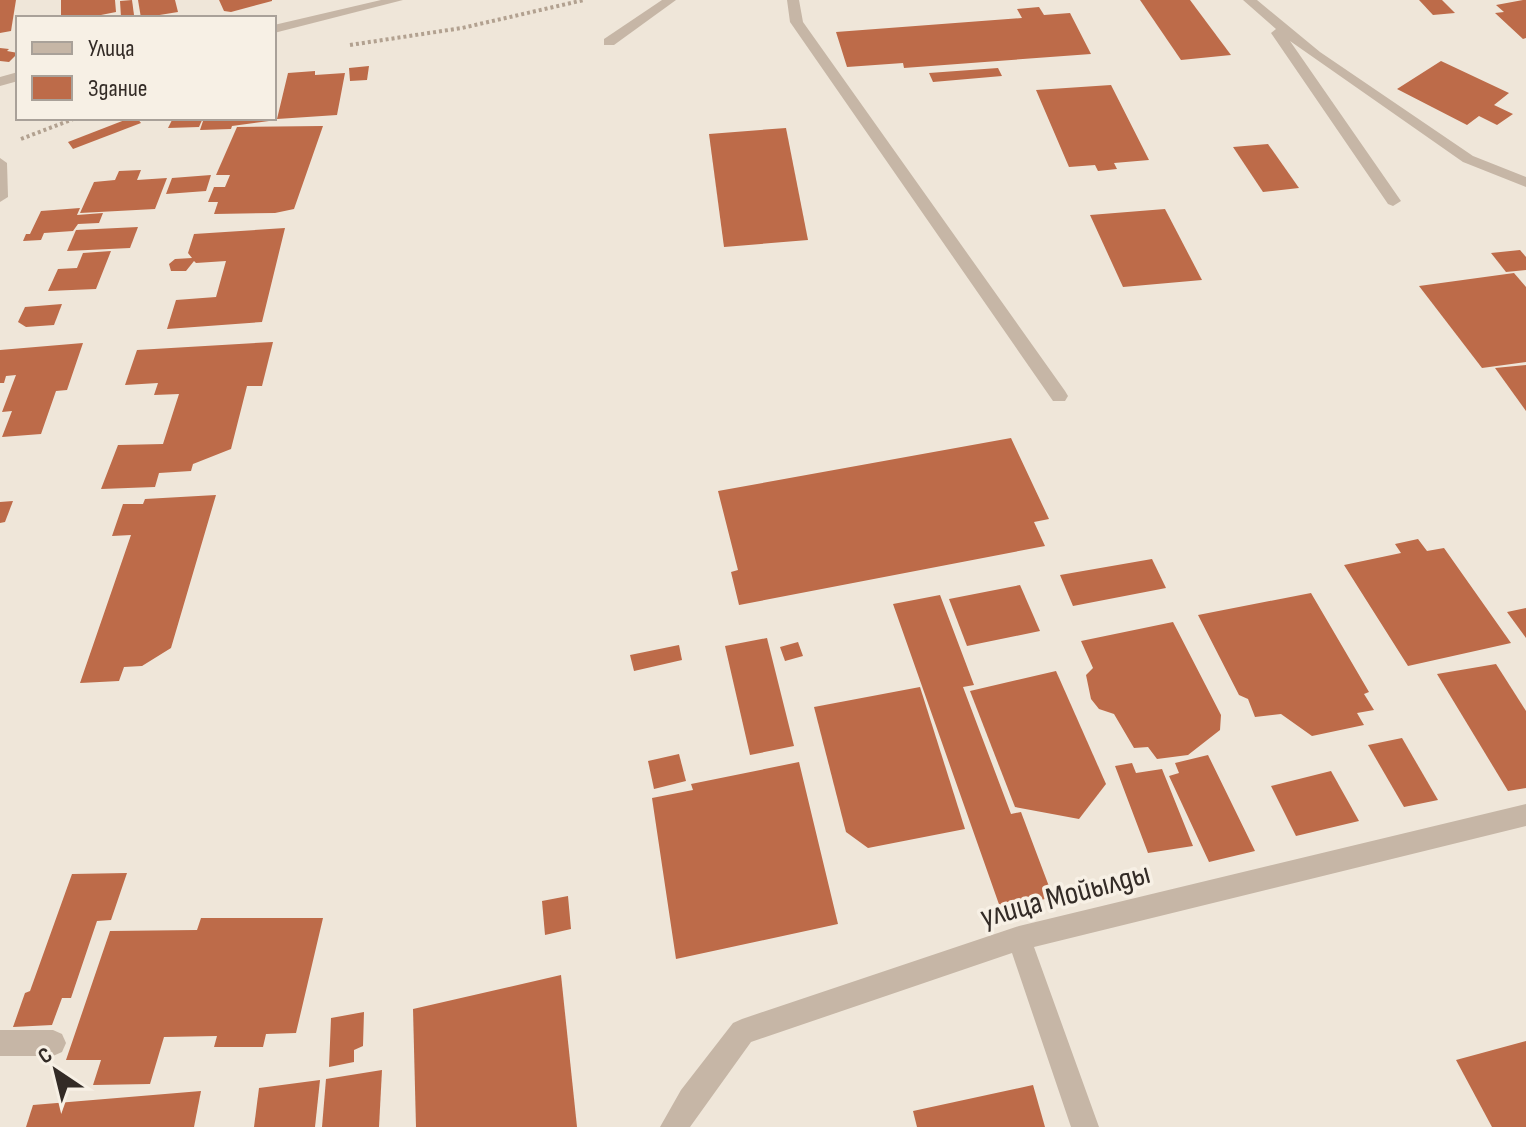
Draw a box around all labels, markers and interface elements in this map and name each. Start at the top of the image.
legend [16,16,276,120]
text: Улица [88,34,134,63]
text: Здание [88,74,147,103]
street label: улица Мойылды [976,854,1155,937]
north arrow [16,1031,96,1111]
text: С [33,1042,58,1070]

